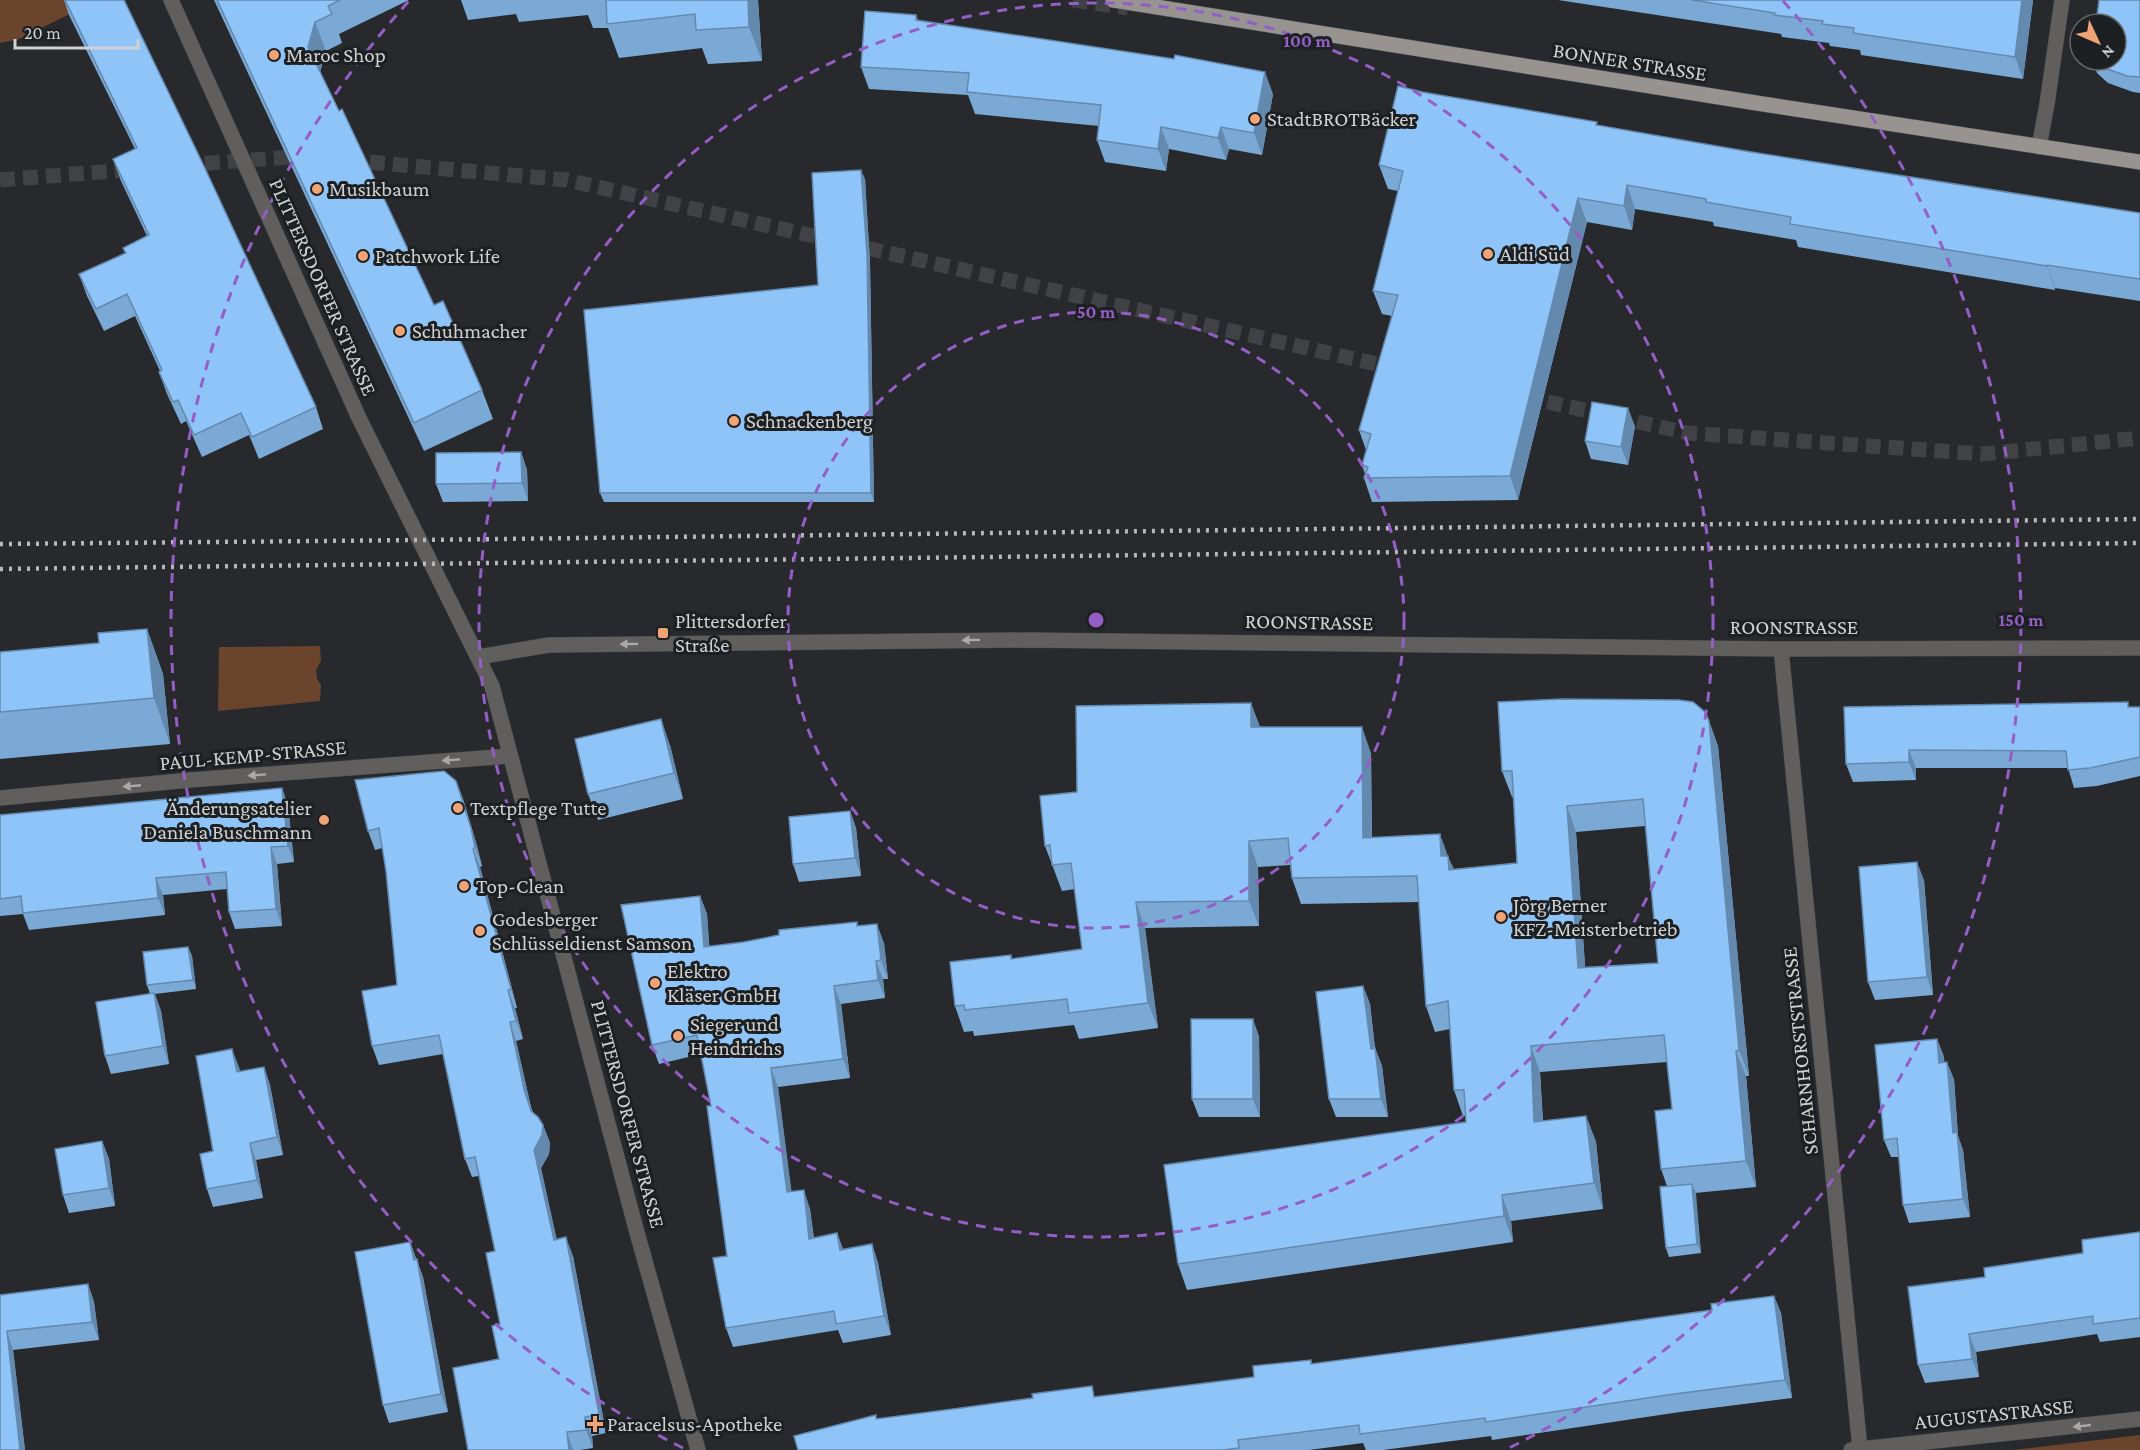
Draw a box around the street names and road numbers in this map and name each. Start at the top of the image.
street label: BONNER STRASSE [1551,38,1709,86]
street label: PLITTERSDORFER STRASSE [264,175,382,399]
street label: ROONSTRASSE [1245,609,1373,635]
street label: ROONSTRASSE [1730,615,1858,639]
street label: PAUL-KEMP-STRASSE [159,735,347,775]
street label: SCHARNHORSTSTRASSE [1777,946,1823,1156]
street label: PLITTERSDORFER STRASSE [586,997,670,1231]
street label: AUGUSTASTRASSE [1913,1394,2075,1434]

